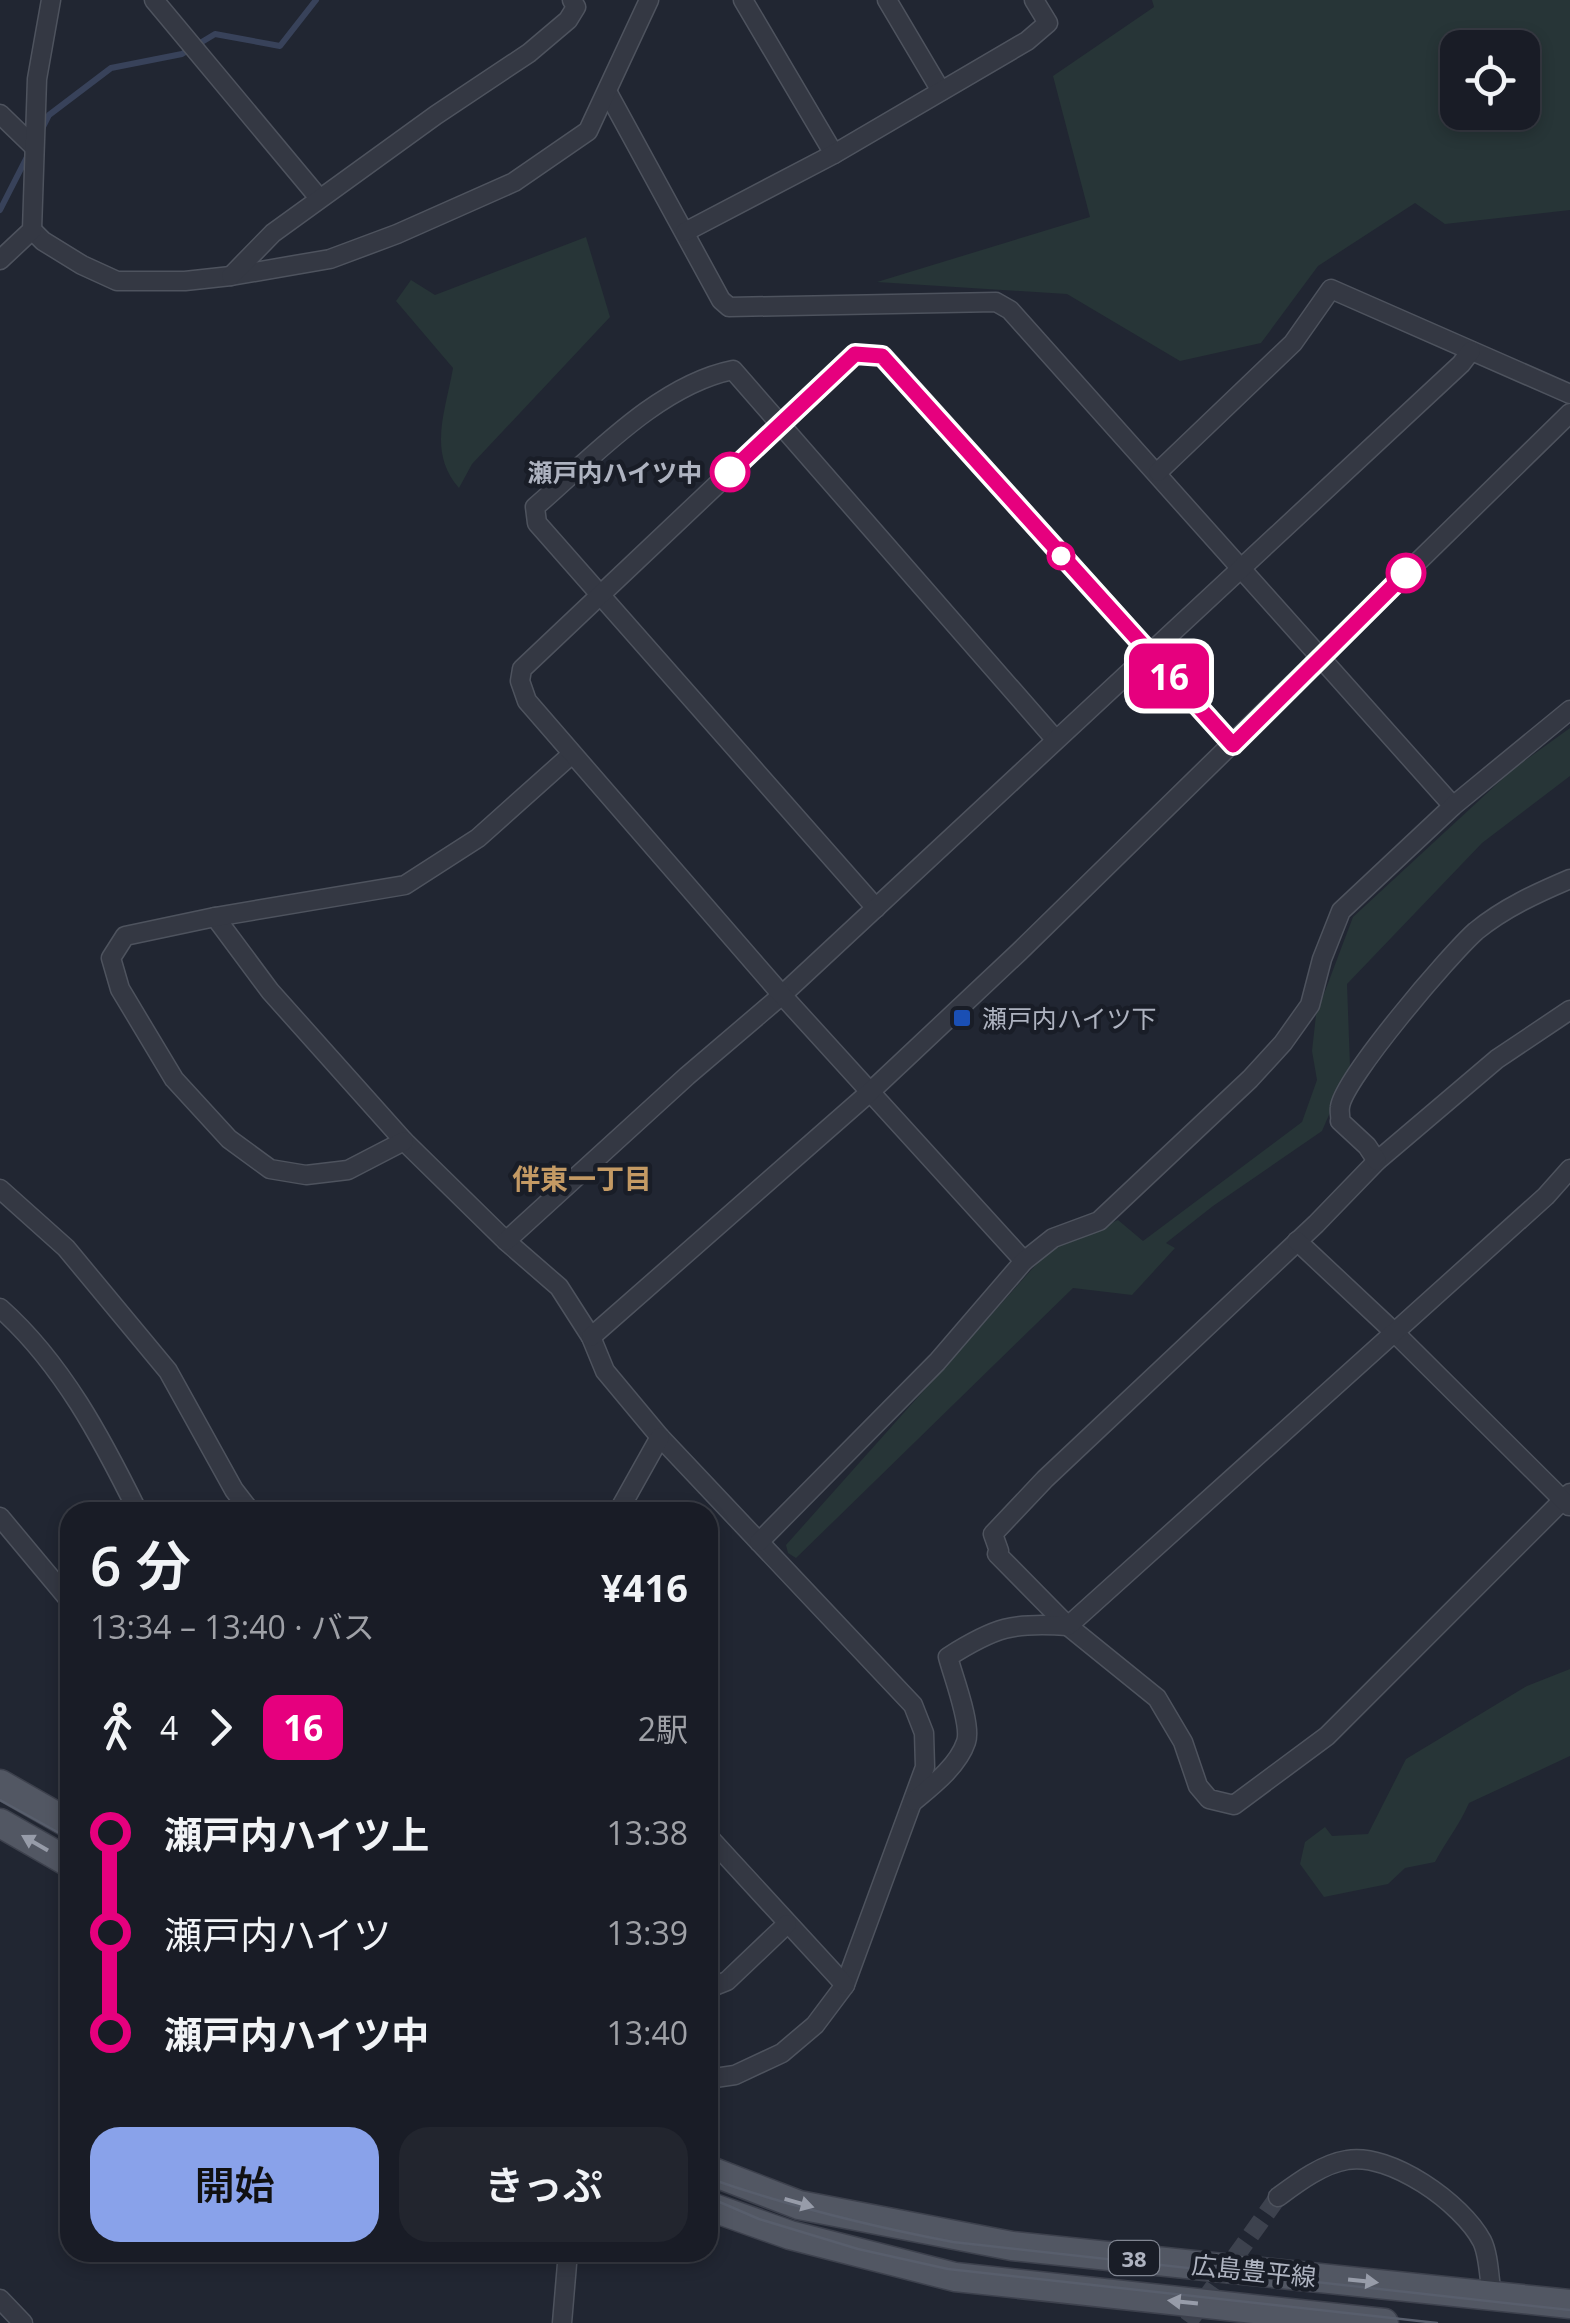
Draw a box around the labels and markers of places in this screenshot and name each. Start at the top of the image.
marker: 瀬戸内ハイツ中 [711,453,749,491]
place label: 瀬戸内ハイツ中 [527,455,702,489]
unlabelled marker [1048,543,1074,569]
unlabelled marker [1387,554,1425,592]
place label: 瀬戸内ハイツ下 [982,1001,1157,1035]
marker: 瀬戸内ハイツ下 [951,1007,973,1029]

